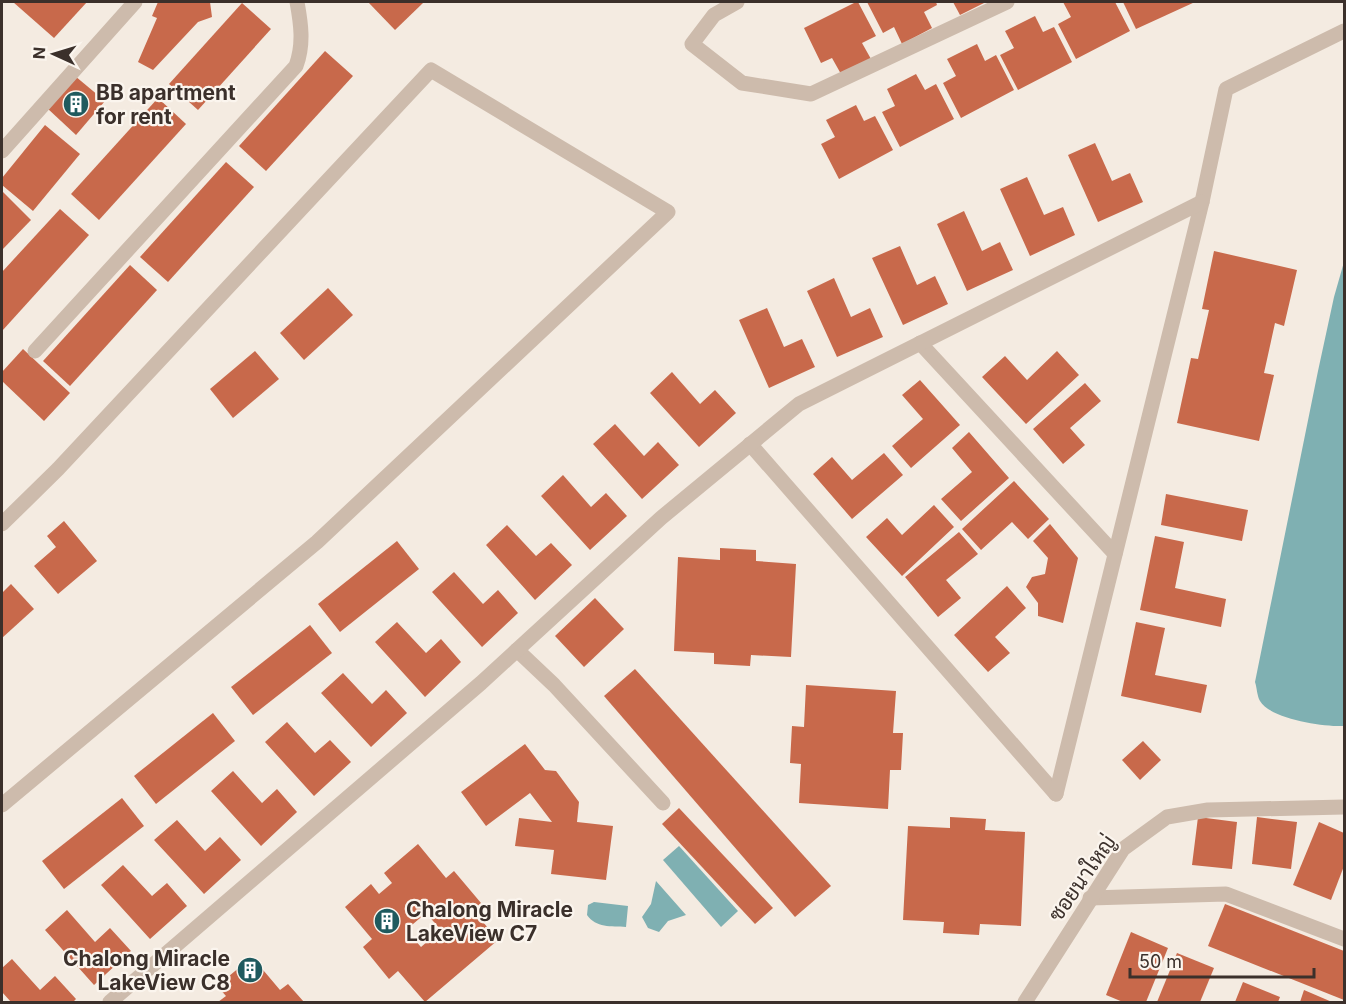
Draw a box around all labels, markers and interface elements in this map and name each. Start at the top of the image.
north arrow [24,24,84,84]
text: N [29,46,49,60]
place label: BB apartment for rent [96,80,236,129]
building icon: BB apartment for rent [61,89,91,119]
street label: ซอยนาใหญ่ [1043,830,1121,926]
place label: Chalong Miracle LakeView C7 [406,897,573,946]
building icon: Chalong Miracle LakeView C7 [372,906,402,936]
scale bar [1130,941,1314,979]
place label: Chalong Miracle LakeView C8 [63,946,230,995]
text: 50 m [1139,951,1182,972]
building icon: Chalong Miracle LakeView C8 [235,955,265,985]

